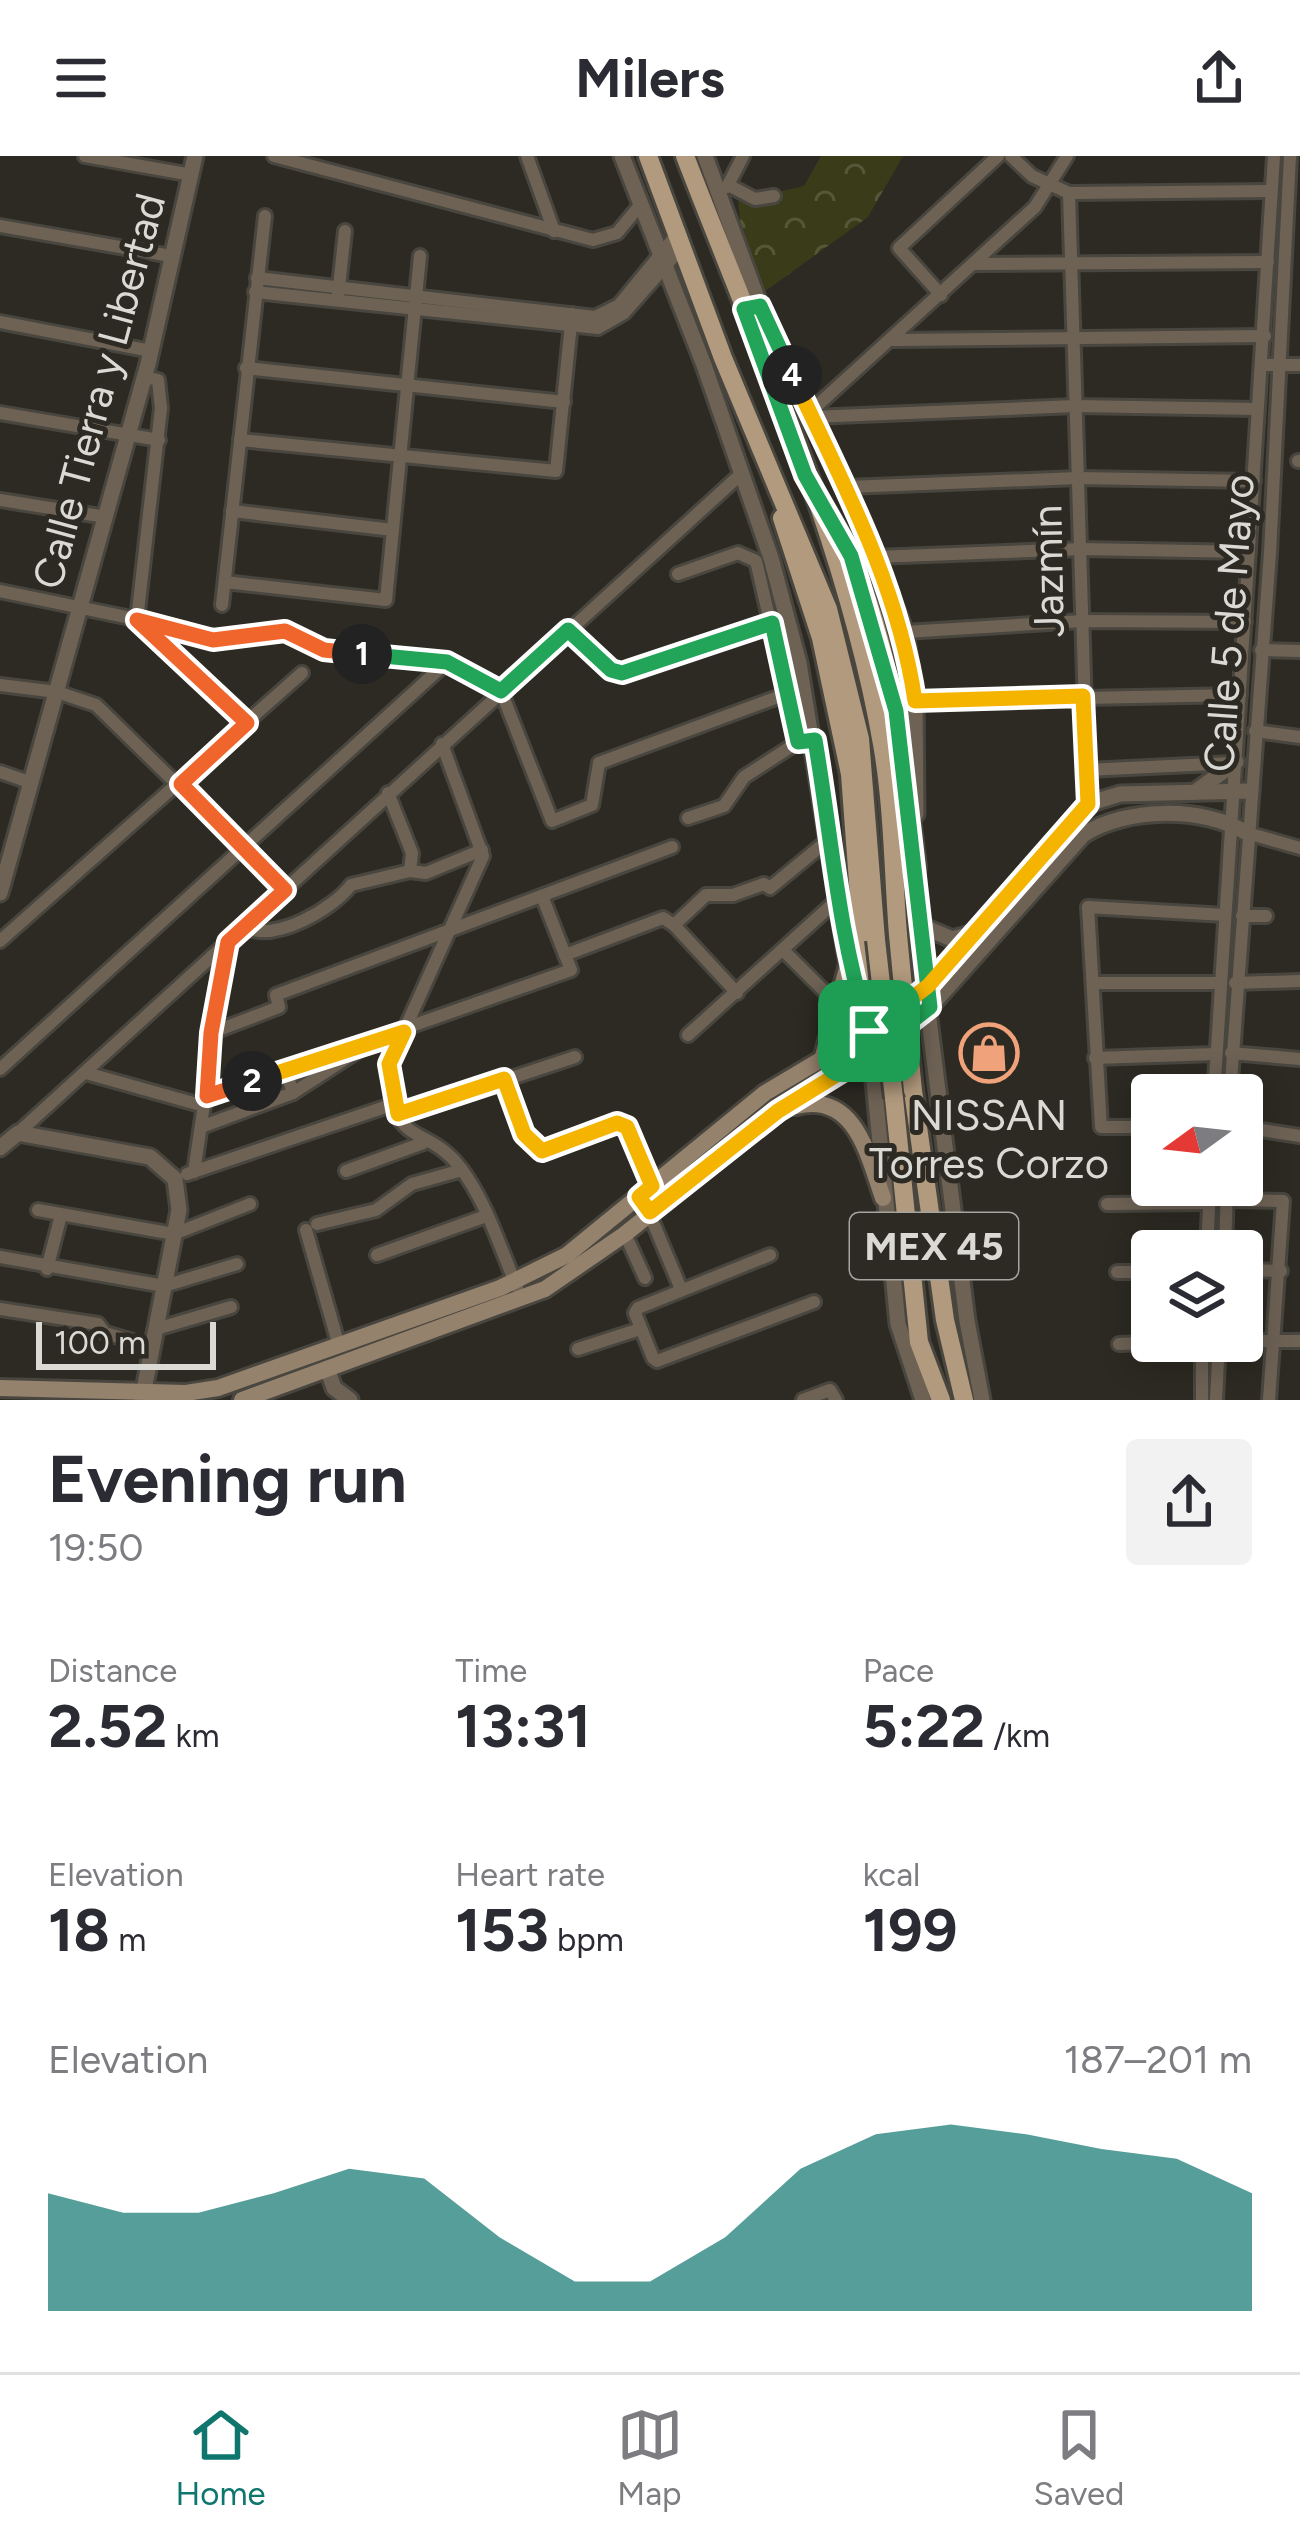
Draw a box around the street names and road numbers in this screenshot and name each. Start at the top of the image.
street label: Calle Tierra y Libertad [22,188,176,594]
street label: Calle 5 de Mayo [1193,472,1265,774]
street label: Jazmín [1021,504,1075,638]
road number: MEX 45 [850,1213,1018,1279]

